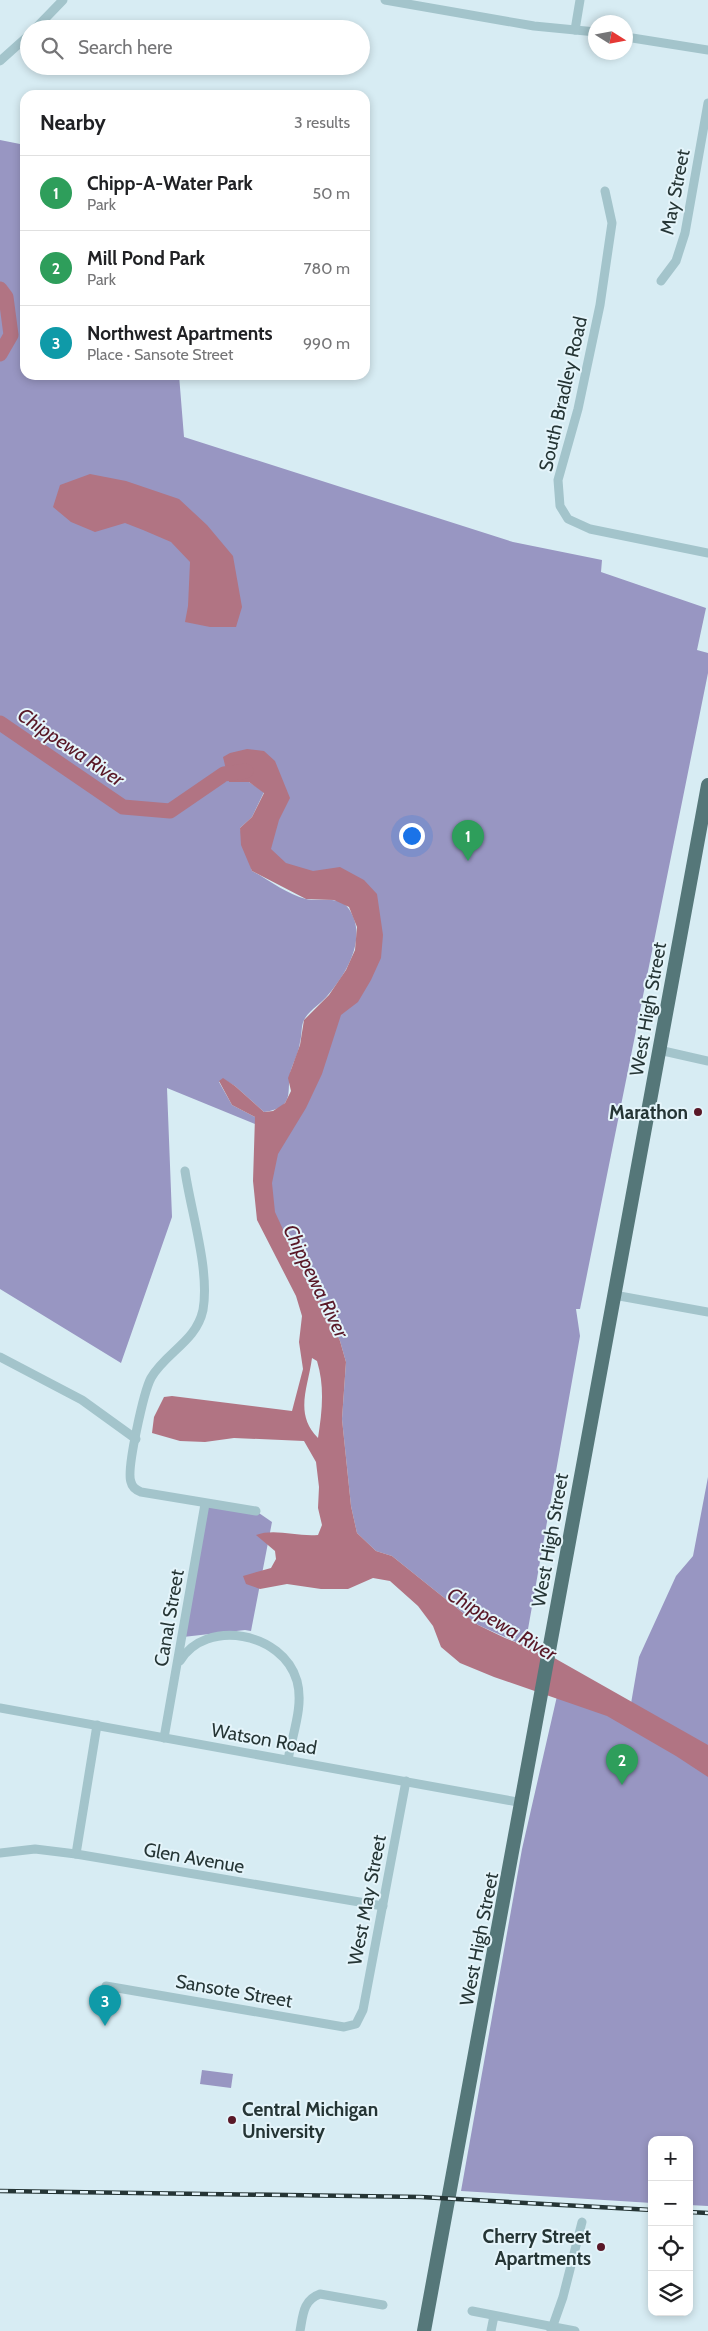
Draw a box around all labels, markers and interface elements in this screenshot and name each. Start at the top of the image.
north arrow [588,15,633,60]
search box [20,20,370,75]
icon: search [38,34,66,62]
text: Search here [78,36,172,59]
text: Nearby [40,110,106,135]
text: 3 results [294,113,350,132]
street label: May Street [655,147,695,237]
text: Chipp-A-Water Park [87,172,253,195]
text: 1 [53,184,59,203]
text: 50 m [313,184,350,203]
text: Park [87,195,116,214]
text: Mill Pond Park [87,247,205,270]
text: 2 [52,259,60,278]
text: 780 m [303,259,350,278]
text: Park [87,270,116,289]
street label: South Bradley Road [534,314,592,474]
text: Northwest Apartments [87,322,273,345]
text: 3 [52,334,60,353]
text: 990 m [303,334,350,353]
text: Place · Sansote Street [87,345,233,364]
water label: Chippewa River [13,703,129,792]
pin: 1 [452,820,484,861]
your location [399,823,425,849]
street label: West High Street [625,940,671,1078]
place label: Marathon [609,1101,688,1124]
marker: Marathon [692,1106,704,1118]
water label: Chippewa River [278,1220,354,1342]
street label: West High Street [527,1471,573,1609]
street label: Canal Street [149,1567,189,1668]
water label: Chippewa River [443,1582,562,1666]
street label: Watson Road [209,1718,319,1760]
pin: 2 [606,1744,638,1785]
street label: West May Street [343,1832,391,1967]
street label: Glen Avenue [142,1838,246,1878]
street label: West High Street [455,1870,503,2008]
street label: Sansote Street [174,1969,295,2013]
pin: 3 [89,1985,121,2026]
place label: Central Michigan University [242,2098,378,2143]
marker: Central Michigan University [226,2114,238,2126]
map controls [648,2136,693,2316]
button: + [648,2136,693,2181]
button: − [648,2181,693,2226]
place label: Cherry Street Apartments [483,2225,591,2270]
button: locate [648,2226,693,2271]
marker: Cherry Street Apartments [595,2241,607,2253]
button: layers [648,2271,693,2316]

